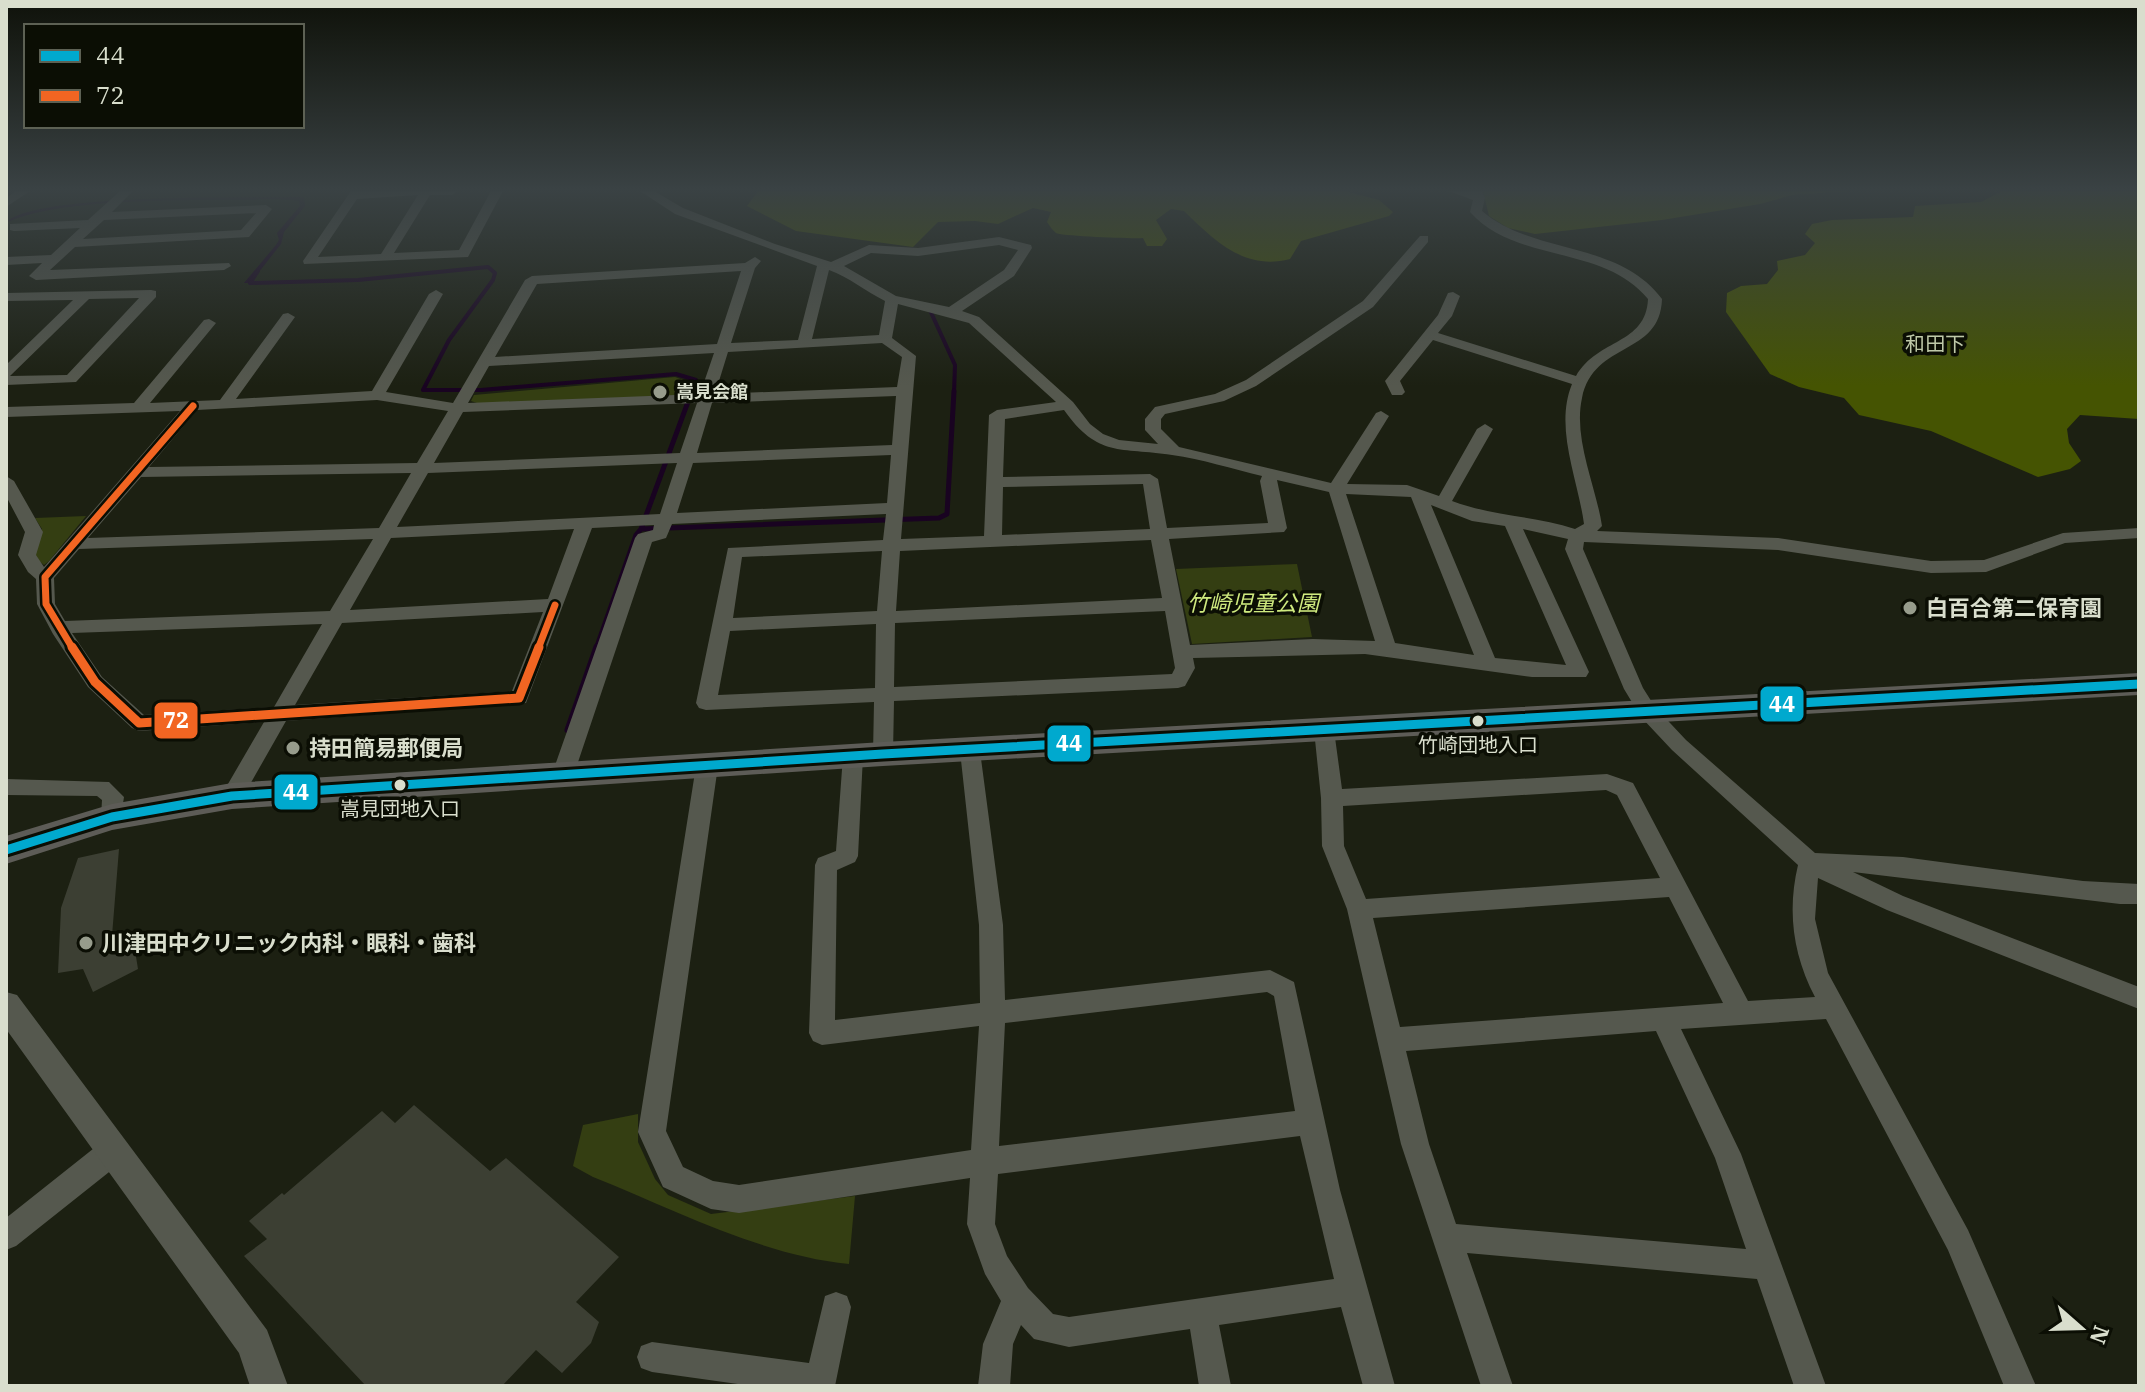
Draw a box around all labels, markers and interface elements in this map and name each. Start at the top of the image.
legend [24,24,304,128]
text: 44 [96,39,125,71]
text: 72 [96,79,125,111]
district label: 和田下 [1905,330,1965,357]
place label: 嵩見会館 [676,380,748,403]
marker: 嵩見会館 [651,383,669,401]
park label: 竹崎児童公園 [1187,588,1322,617]
place label: 白百合第二保育園 [1926,593,2102,622]
marker: 白百合第二保育園 [1901,599,1919,617]
line badge: 44 [1759,685,1805,723]
text: 44 [1769,689,1795,718]
line badge: 72 [153,701,199,740]
text: 72 [163,705,189,734]
marker: 竹崎団地入口 [1470,713,1486,729]
line badge: 44 [1046,724,1092,763]
text: 44 [1056,728,1082,757]
place label: 竹崎団地入口 [1418,731,1538,758]
place label: 持田簡易郵便局 [309,733,463,762]
marker: 持田簡易郵便局 [284,739,302,757]
line badge: 44 [273,773,319,811]
text: 44 [283,777,309,806]
marker: 嵩見団地入口 [392,777,408,793]
place label: 嵩見団地入口 [340,795,460,822]
place label: 川津田中クリニック内科・眼科・歯科 [102,928,476,957]
marker: 川津田中クリニック内科・眼科・歯科 [77,934,95,952]
north arrow [2041,1288,2121,1368]
text: N [2084,1322,2117,1348]

